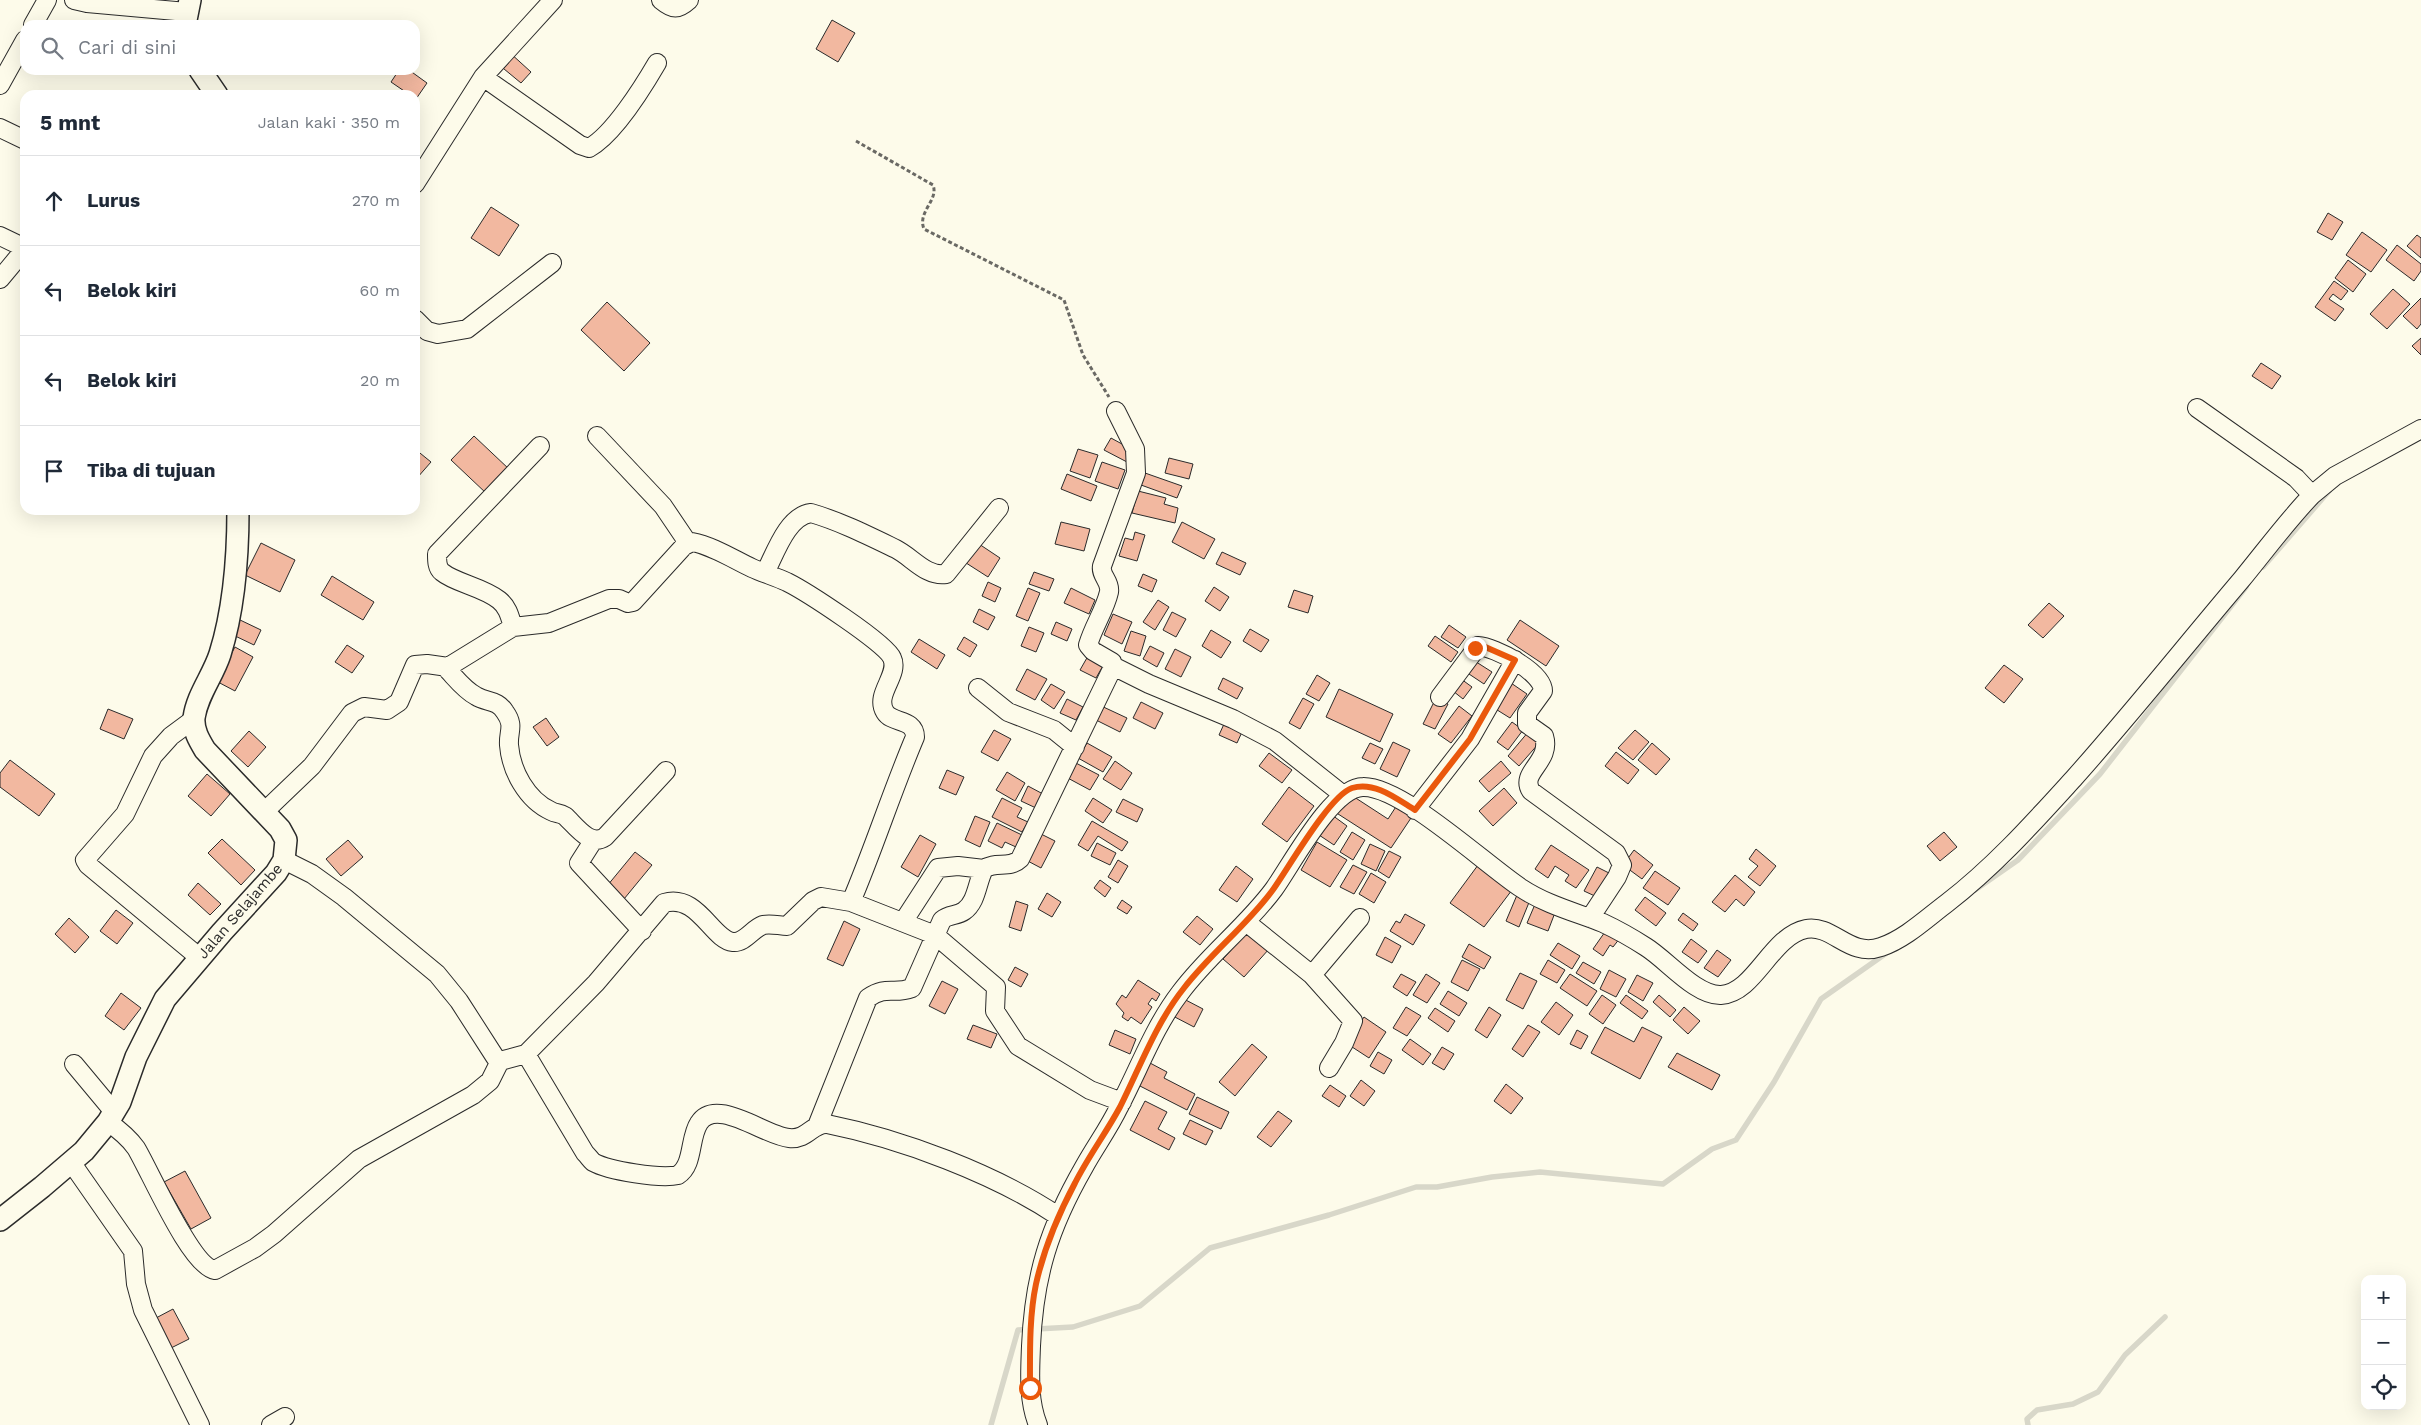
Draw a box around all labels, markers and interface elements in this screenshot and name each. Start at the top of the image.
search box [20,20,420,75]
icon: search [38,34,66,62]
text: Cari di sini [78,36,176,59]
text: 5 mnt [40,110,100,135]
text: Jalan kaki · 350 m [258,113,400,132]
icon: ahead [40,187,68,215]
text: Lurus [87,189,140,212]
text: 270 m [352,191,400,210]
icon: left [40,277,68,305]
text: Belok kiri [87,279,177,302]
text: 60 m [360,281,400,300]
icon: left [40,367,68,395]
text: Belok kiri [87,369,177,392]
text: 20 m [360,371,400,390]
icon: arrive [40,457,68,485]
text: Tiba di tujuan [87,459,216,482]
route end [1464,637,1487,660]
street label: Jalan Selajambe [194,860,286,962]
map controls [2361,1275,2406,1410]
button: + [2361,1275,2406,1320]
button: − [2361,1320,2406,1365]
button: locate [2361,1365,2406,1410]
route start [1019,1377,1042,1400]

